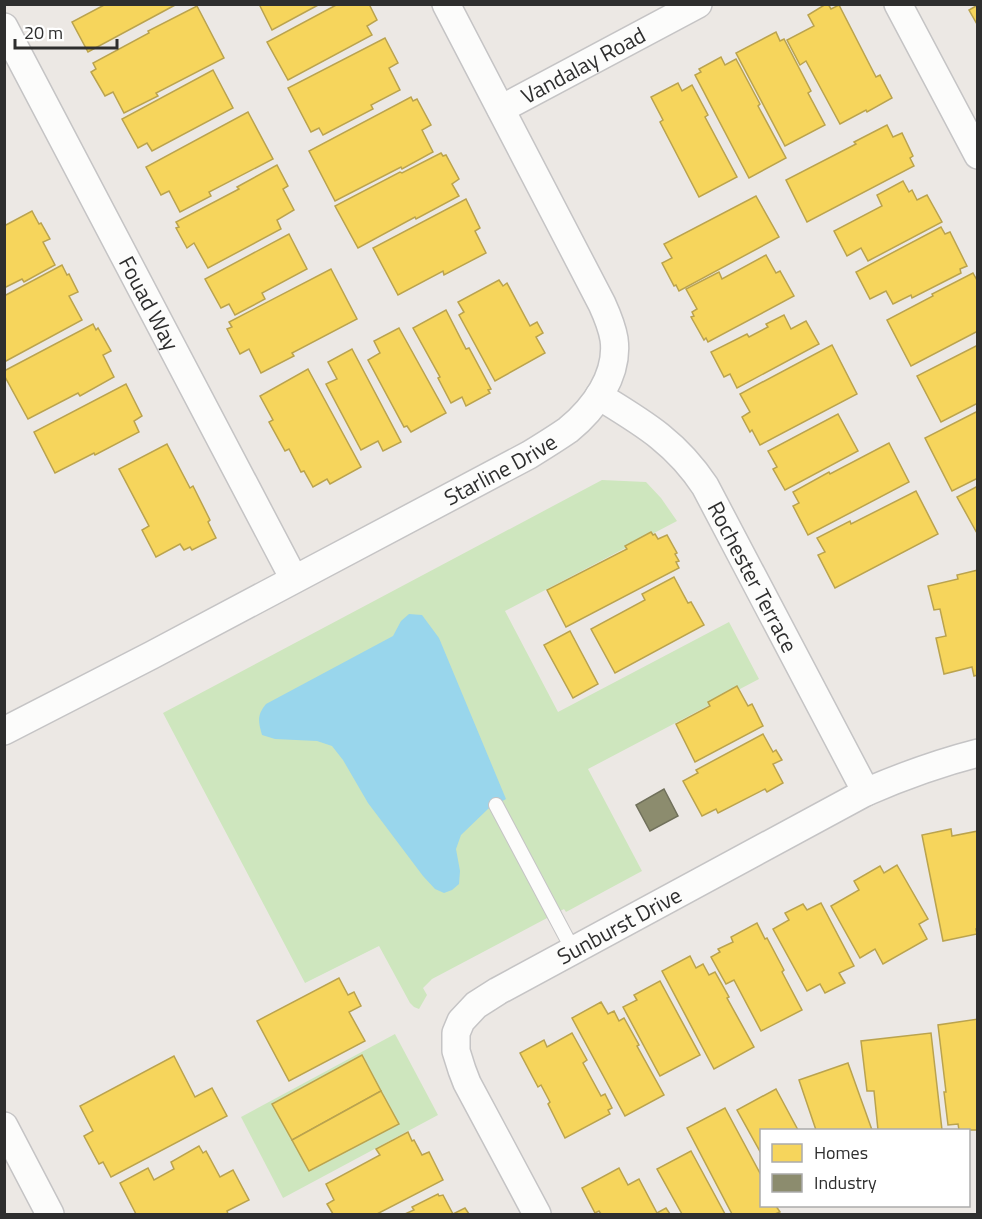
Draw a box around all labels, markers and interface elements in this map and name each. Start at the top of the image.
scale bar [15,12,117,50]
street label: Vandalay Road [515,18,651,112]
text: 20 m [24,19,63,46]
street label: Fouad Way [110,250,188,357]
street label: Starline Drive [438,425,563,514]
street label: Rochester Terrace [699,495,807,658]
street label: Sunburst Drive [551,878,688,973]
legend [760,1129,970,1207]
text: Homes [814,1139,868,1166]
text: Industry [814,1169,877,1196]

